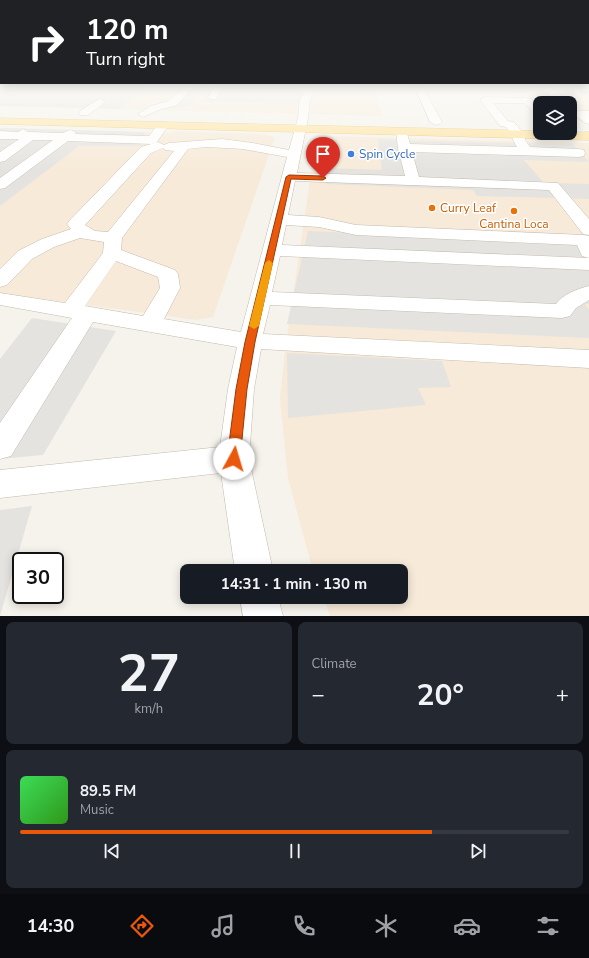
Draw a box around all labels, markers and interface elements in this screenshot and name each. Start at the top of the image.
text: 120 m [86,11,169,49]
icon: right [20,16,72,68]
text: Turn right [86,47,165,71]
map controls [533,96,577,140]
button: layers [533,96,577,140]
pin [306,137,340,178]
icon: arrive [312,143,334,165]
place label: Spin Cycle [359,146,415,162]
marker: Spin Cycle [346,149,356,159]
place label: Curry Leaf [440,200,497,216]
marker: Curry Leaf [427,203,437,213]
marker: Cantina Loca [509,206,519,216]
place label: Cantina Loca [479,216,549,232]
position arrow [213,438,255,480]
speed limit sign: 30 [12,552,64,604]
text: 14:31 · 1 min · 130 m [221,574,367,594]
text: 27 [118,638,180,709]
text: Climate [312,655,357,673]
text: 20° [417,675,464,716]
text: − [312,680,325,710]
text: + [556,680,569,710]
text: km/h [134,700,163,718]
text: 89.5 FM [80,781,136,801]
text: Music [80,801,114,819]
icon: previous [101,840,123,862]
icon: pause [284,840,306,862]
icon: next [467,840,489,862]
icon: directions [128,912,156,940]
icon: music [209,912,237,940]
icon: phone [290,912,318,940]
icon: climate [372,912,400,940]
icon: car [453,912,481,940]
icon: filters [534,912,562,940]
text: 14:30 [27,914,74,938]

